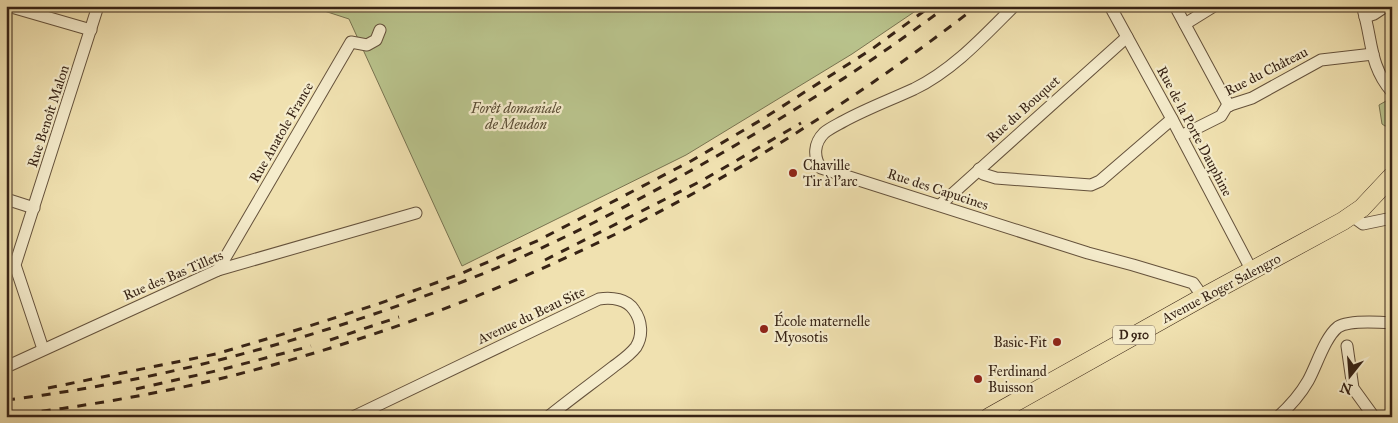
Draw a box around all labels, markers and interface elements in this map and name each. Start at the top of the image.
street label: Rue du Château [1222,43,1311,100]
street label: Rue Benoît Malon [24,63,73,169]
street label: Rue de la Porte Dauphine [1153,63,1236,199]
street label: Rue du Bouquet [983,72,1064,147]
street label: Rue Anatole France [246,79,317,185]
park label: Forêt domaniale de Meudon [470,100,562,133]
place label: Chaville Tir à l'arc [803,157,858,190]
street label: Rue des Capucines [885,165,990,214]
marker: Chaville Tir à l'arc [787,167,799,179]
street label: Rue des Bas Tillets [121,247,226,304]
street label: Avenue Roger Salengro [1158,250,1284,328]
street label: Avenue du Beau Site [474,283,588,348]
place label: École maternelle Myosotis [774,311,870,346]
marker: École maternelle Myosotis [758,323,770,335]
road number: D 910 [1113,326,1155,344]
place label: Basic-Fit [993,334,1047,351]
marker: Basic-Fit [1051,336,1063,348]
north arrow [1326,350,1376,400]
place label: Ferdinand Buisson [988,363,1047,396]
marker: Ferdinand Buisson [972,373,984,385]
text: N [1338,378,1355,398]

